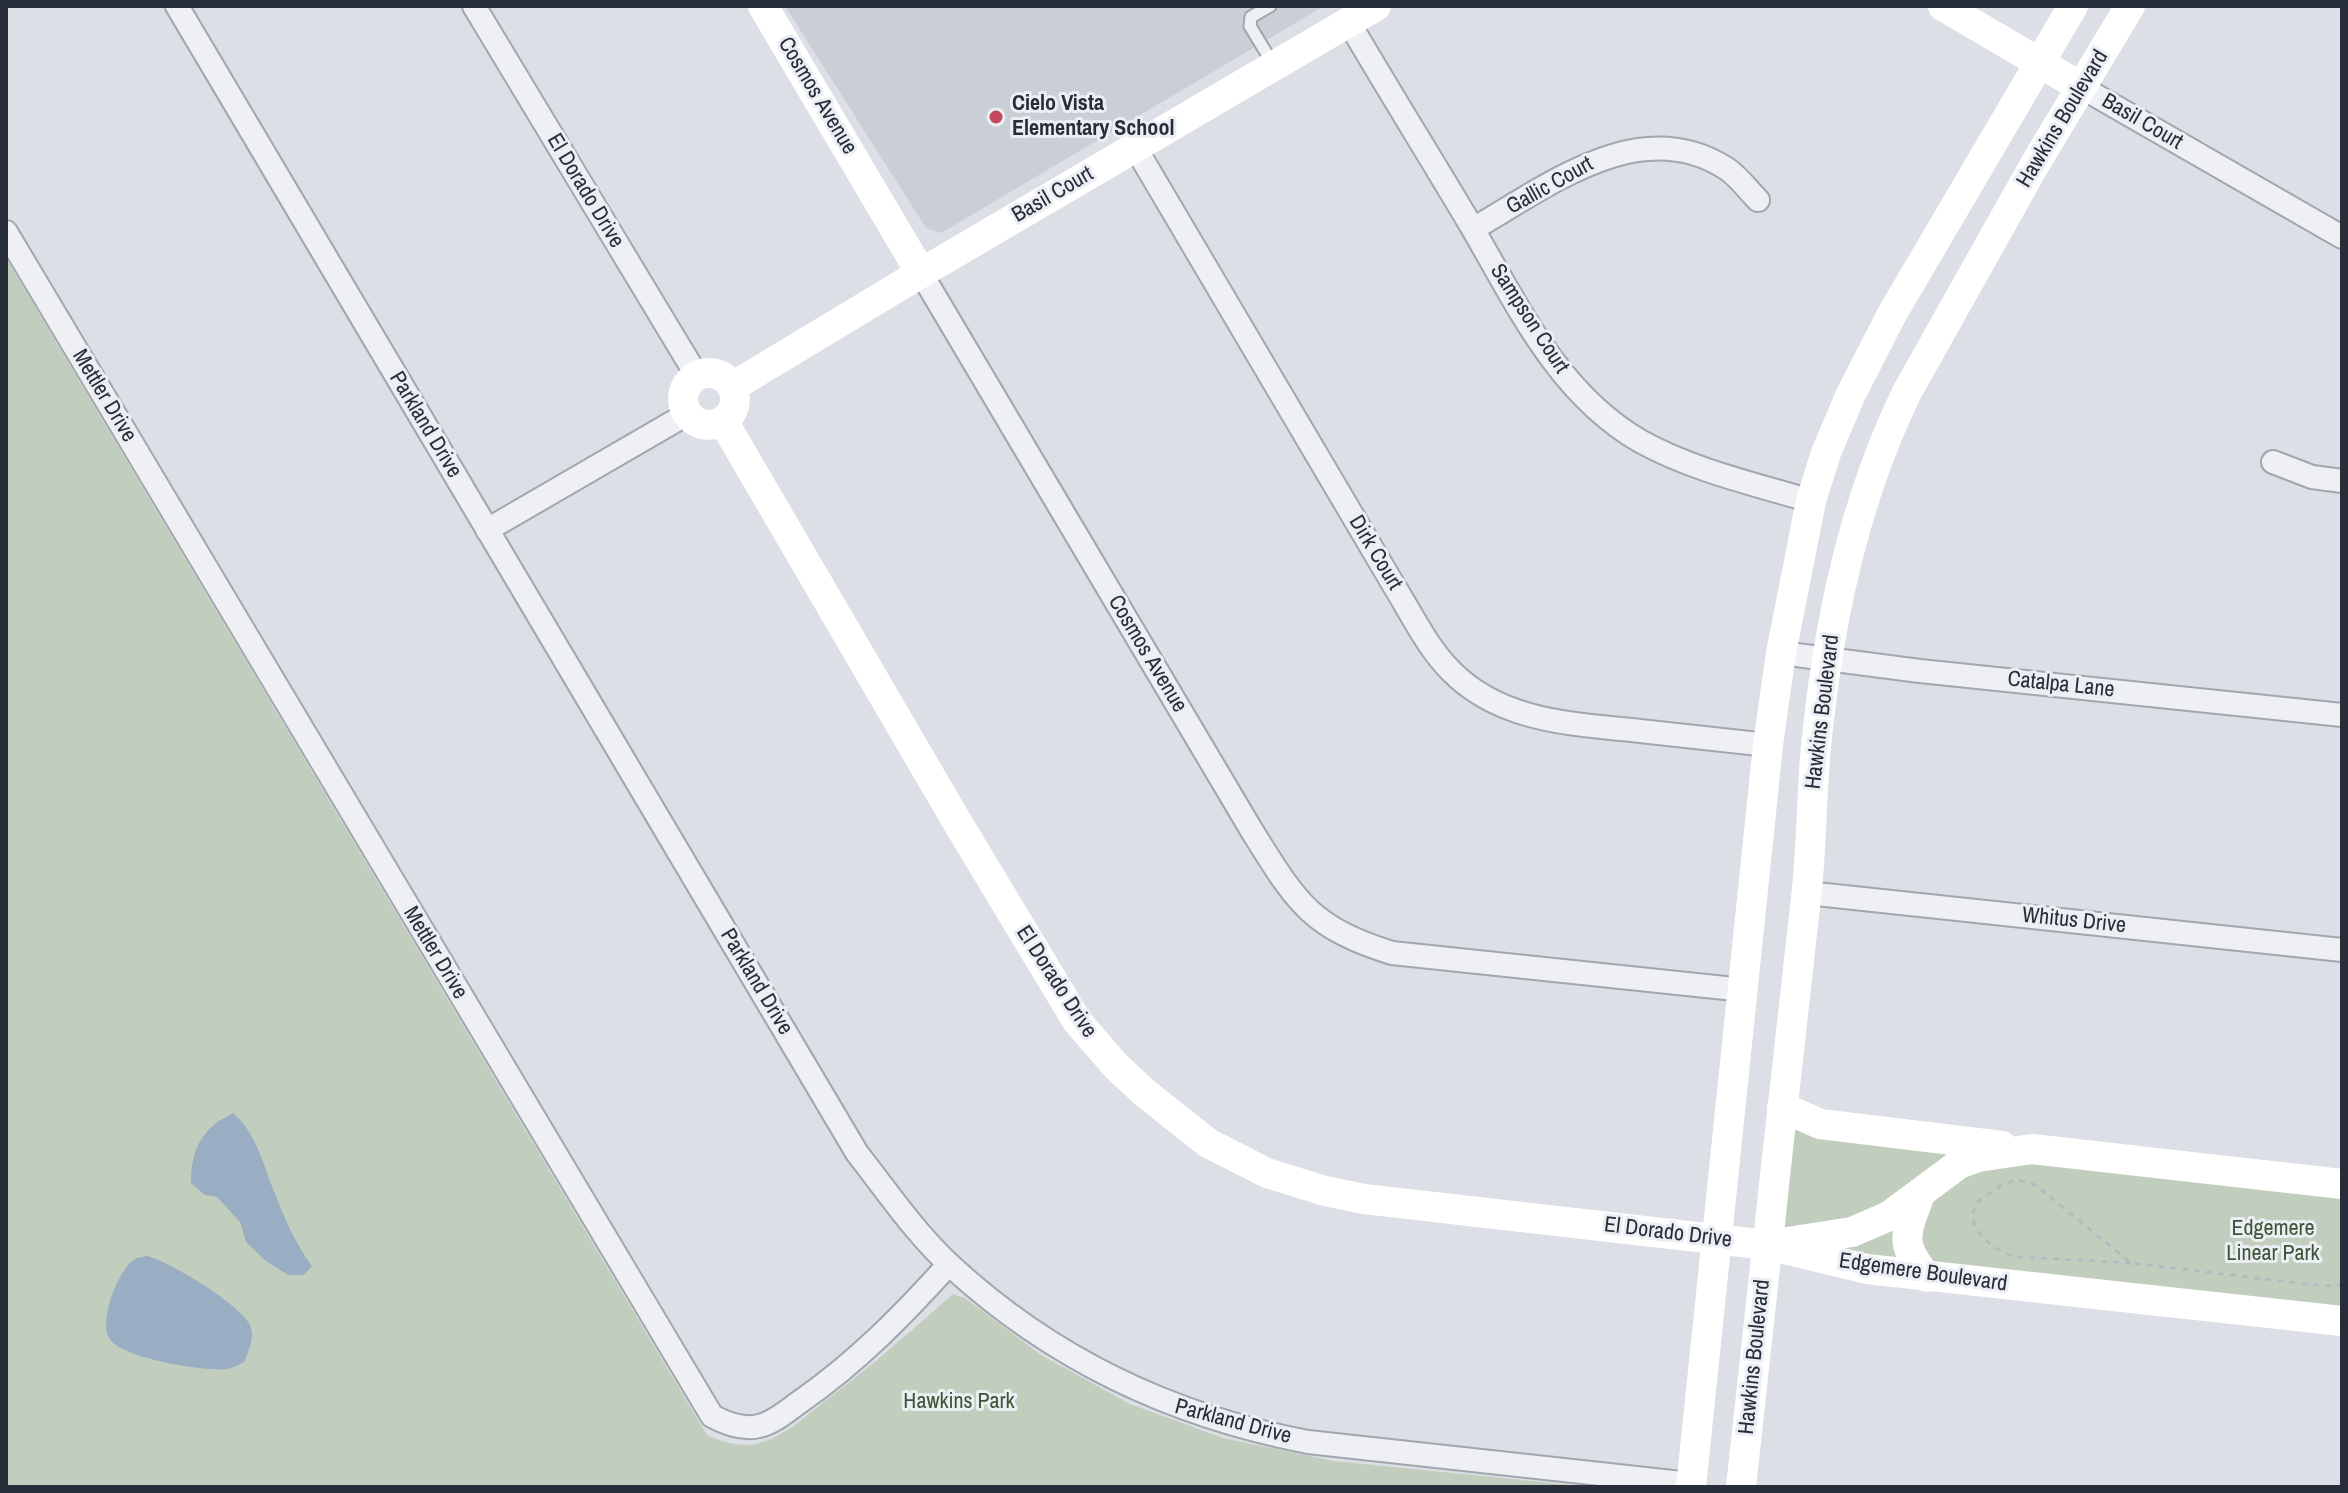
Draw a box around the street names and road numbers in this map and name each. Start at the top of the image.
street label: Cosmos Avenue [772,33,862,159]
street label: Hawkins Boulevard [2012,46,2114,192]
street label: Basil Court [2097,88,2187,156]
street label: El Dorado Drive [541,129,629,253]
street label: Gallic Court [1502,151,1598,221]
street label: Basil Court [1008,161,1098,229]
street label: Sampson Court [1484,259,1574,379]
street label: Mettler Drive [66,345,142,447]
street label: Parkland Drive [383,367,467,483]
street label: Dirk Court [1343,511,1407,595]
street label: Cosmos Avenue [1102,591,1192,717]
street label: Hawkins Boulevard [1800,633,1846,791]
street label: Catalpa Lane [2006,666,2116,704]
street label: Mettler Drive [397,902,473,1004]
street label: Whitus Drive [2021,902,2127,940]
street label: El Dorado Drive [1010,921,1102,1043]
street label: Parkland Drive [714,924,798,1040]
street label: El Dorado Drive [1603,1212,1733,1254]
street label: Edgemere Boulevard [1837,1248,2009,1298]
street label: Hawkins Boulevard [1734,1278,1776,1436]
street label: Parkland Drive [1172,1394,1294,1450]

